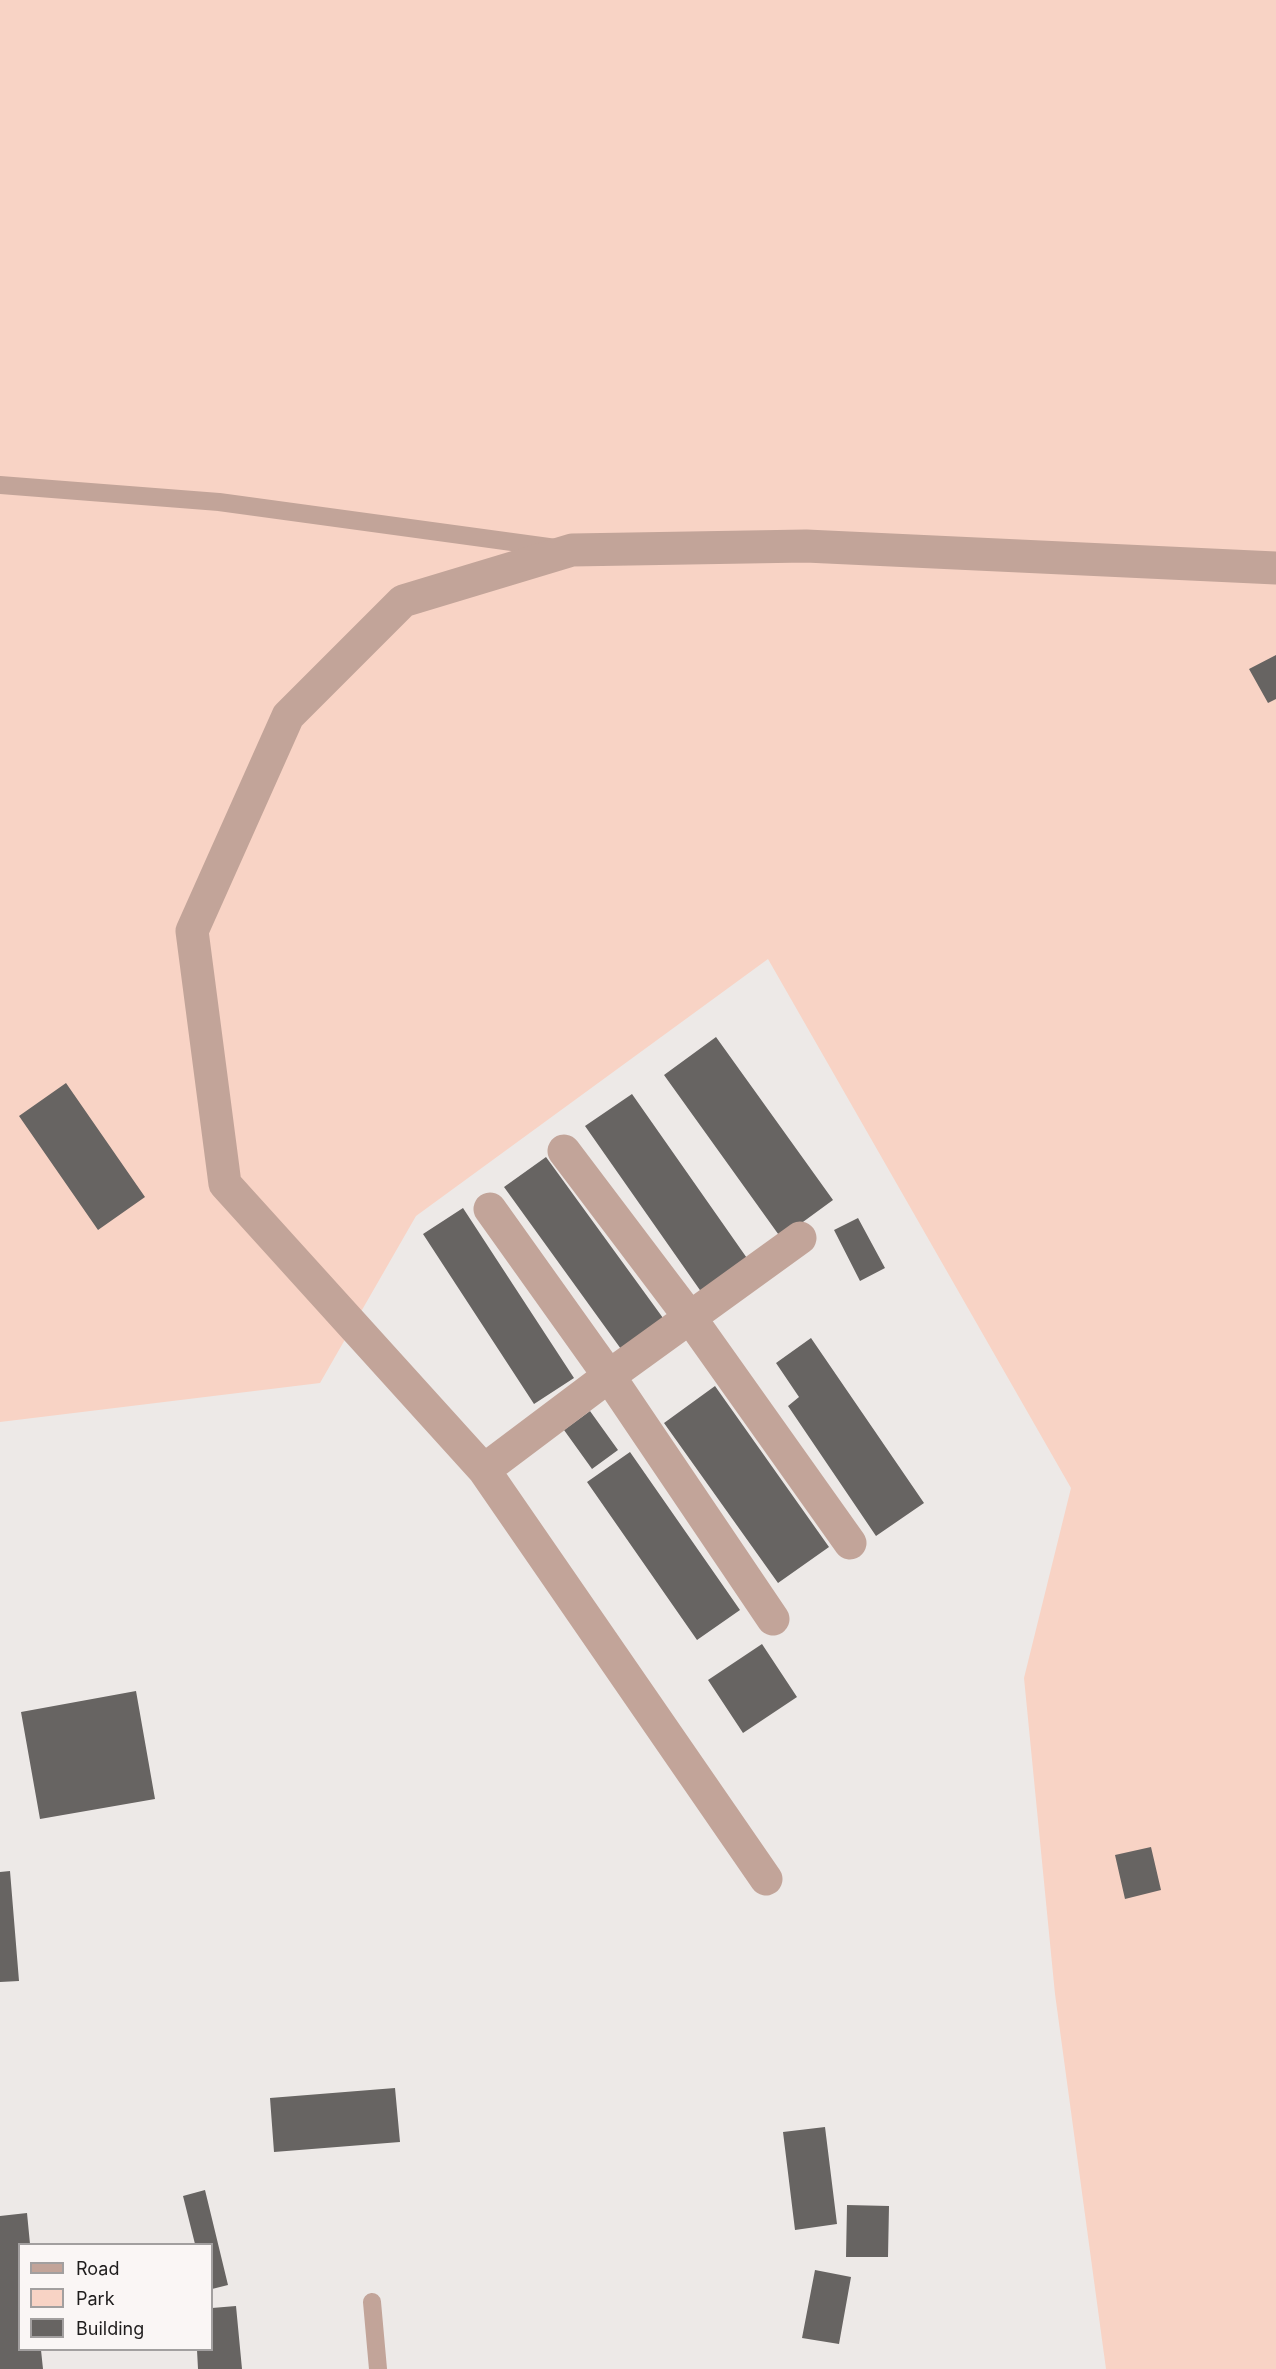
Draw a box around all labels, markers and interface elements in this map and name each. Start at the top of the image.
legend [18,2243,213,2351]
text: Road [76,2258,119,2279]
text: Park [76,2288,115,2309]
text: Building [76,2318,144,2339]

